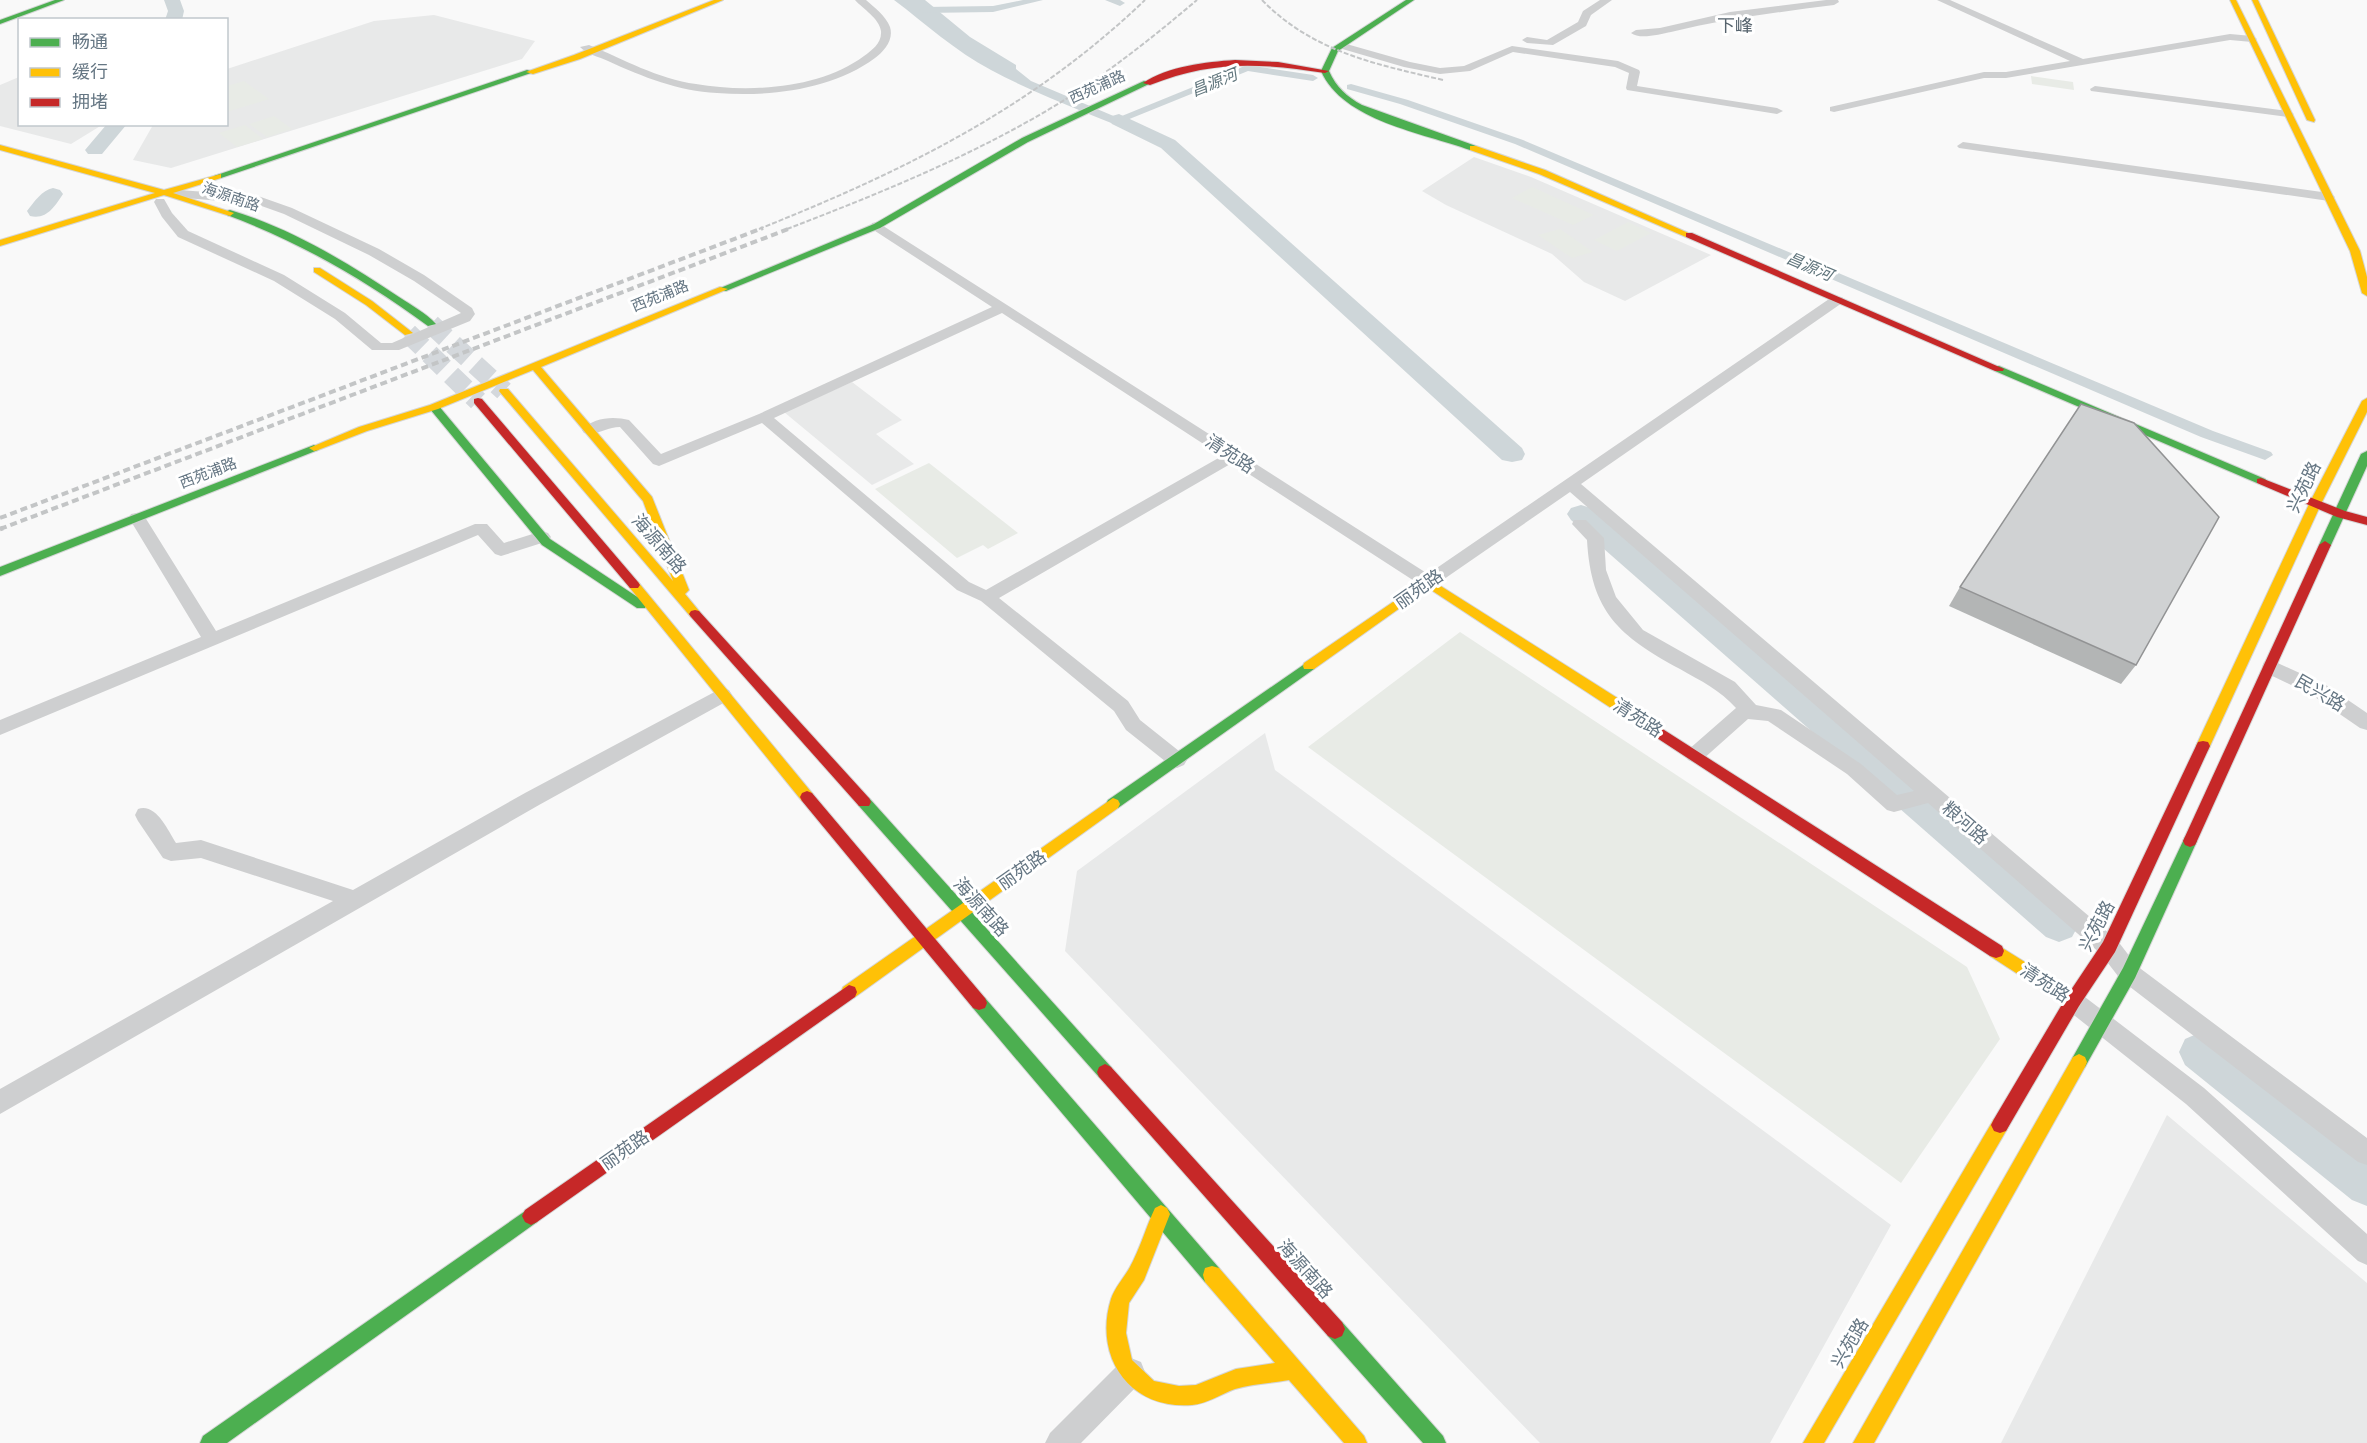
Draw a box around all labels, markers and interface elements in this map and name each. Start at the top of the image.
district label: 下峰 [1717,15,1753,36]
legend [18,18,228,126]
text: 畅通 [72,31,108,52]
text: 缓行 [72,61,108,82]
water label: 昌源河 [1188,64,1243,100]
street label: 西苑浦路 [1066,67,1128,107]
text: 拥堵 [72,91,108,112]
street label: 海源南路 [200,179,262,215]
water label: 昌源河 [1784,248,1838,286]
street label: 西苑浦路 [629,276,691,316]
street label: 清苑路 [1202,430,1259,477]
street label: 西苑浦路 [177,454,239,492]
street label: 兴苑路 [2282,458,2325,516]
street label: 海源南路 [628,510,691,578]
street label: 丽苑路 [1391,565,1447,613]
street label: 民兴路 [2292,670,2349,715]
street label: 清苑路 [1610,694,1667,741]
street label: 粮河路 [1938,797,1993,848]
street label: 丽苑路 [994,846,1050,894]
street label: 海源南路 [949,873,1013,940]
street label: 兴苑路 [2075,897,2119,955]
street label: 清苑路 [2017,959,2074,1006]
street label: 丽苑路 [597,1126,653,1174]
street label: 海源南路 [1273,1235,1337,1302]
street label: 兴苑路 [1827,1314,1872,1371]

